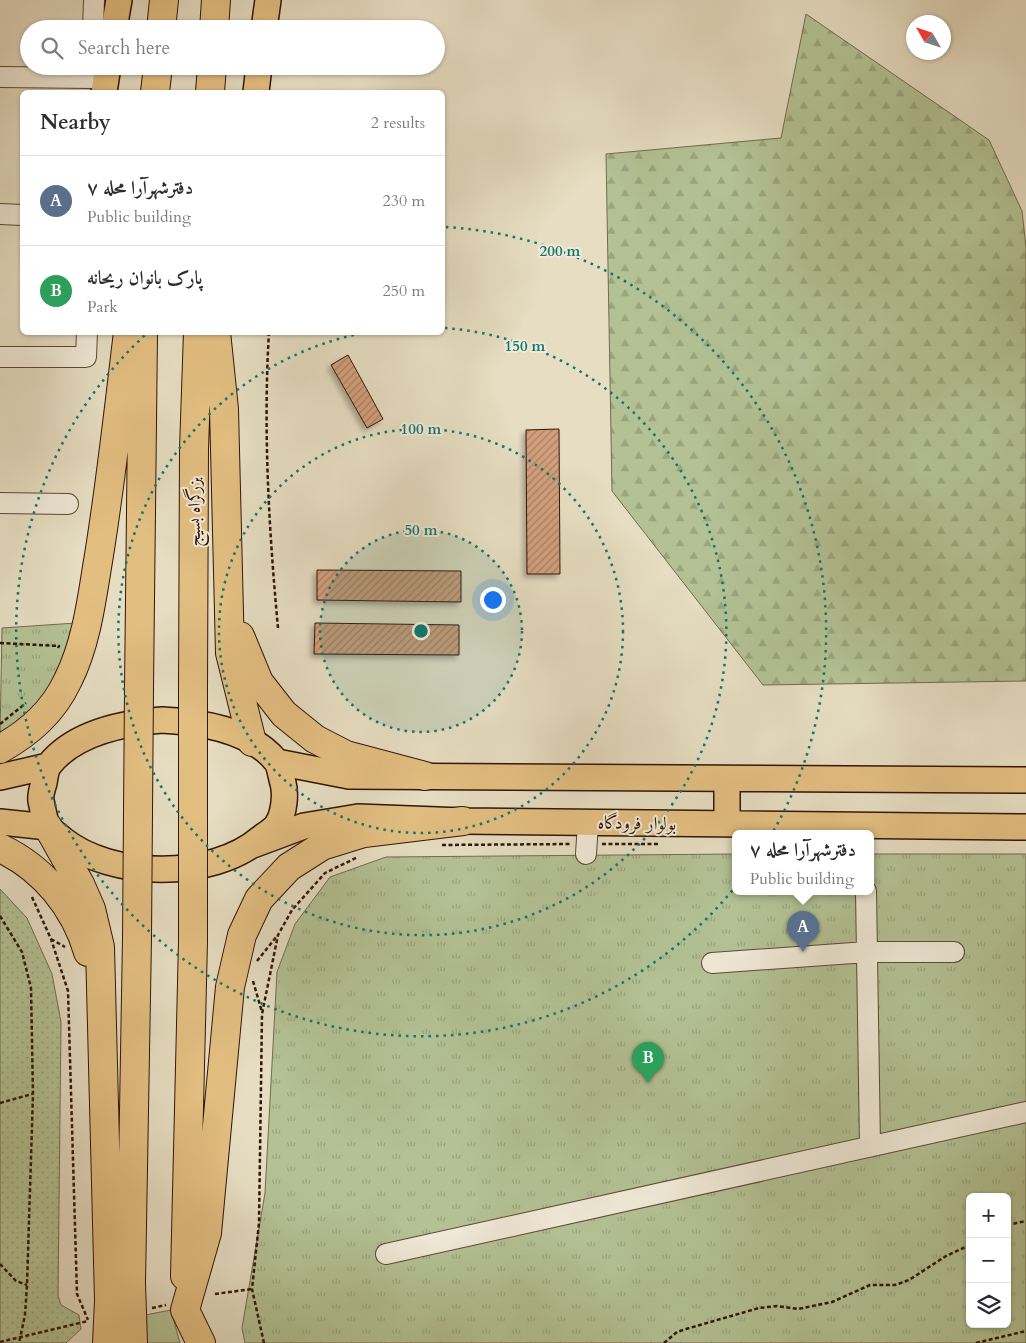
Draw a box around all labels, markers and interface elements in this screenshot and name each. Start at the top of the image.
north arrow [906,15,951,60]
search box [20,20,445,75]
icon: search [38,34,66,62]
text: Search here [78,35,170,61]
text: Nearby [40,108,111,137]
text: 2 results [371,112,425,134]
text: دفترشهرآرا محله ۷ [87,175,193,201]
text: A [50,190,62,212]
text: 230 m [383,190,425,212]
text: Public building [87,206,191,228]
text: 200 m [540,241,581,261]
text: پارک بانوان ریحانه [87,265,202,291]
text: B [50,280,62,302]
text: 250 m [383,280,425,302]
text: Park [87,296,118,318]
text: 150 m [505,336,546,356]
text: 100 m [401,419,442,439]
street label: بزرگراه بسیج [182,477,210,547]
text: 50 m [404,520,438,540]
your location [480,587,506,613]
centre of rings [412,622,430,640]
street label: بولوار فرودگاه [597,810,677,837]
popup [732,830,874,895]
text: دفترشهرآرا محله ۷ [750,837,856,863]
text: Public building [750,868,854,890]
pin: A [787,911,819,952]
pin: B [632,1042,664,1083]
map controls [966,1193,1011,1328]
button: + [966,1193,1011,1238]
button: − [966,1238,1011,1283]
button: layers [966,1283,1011,1328]

